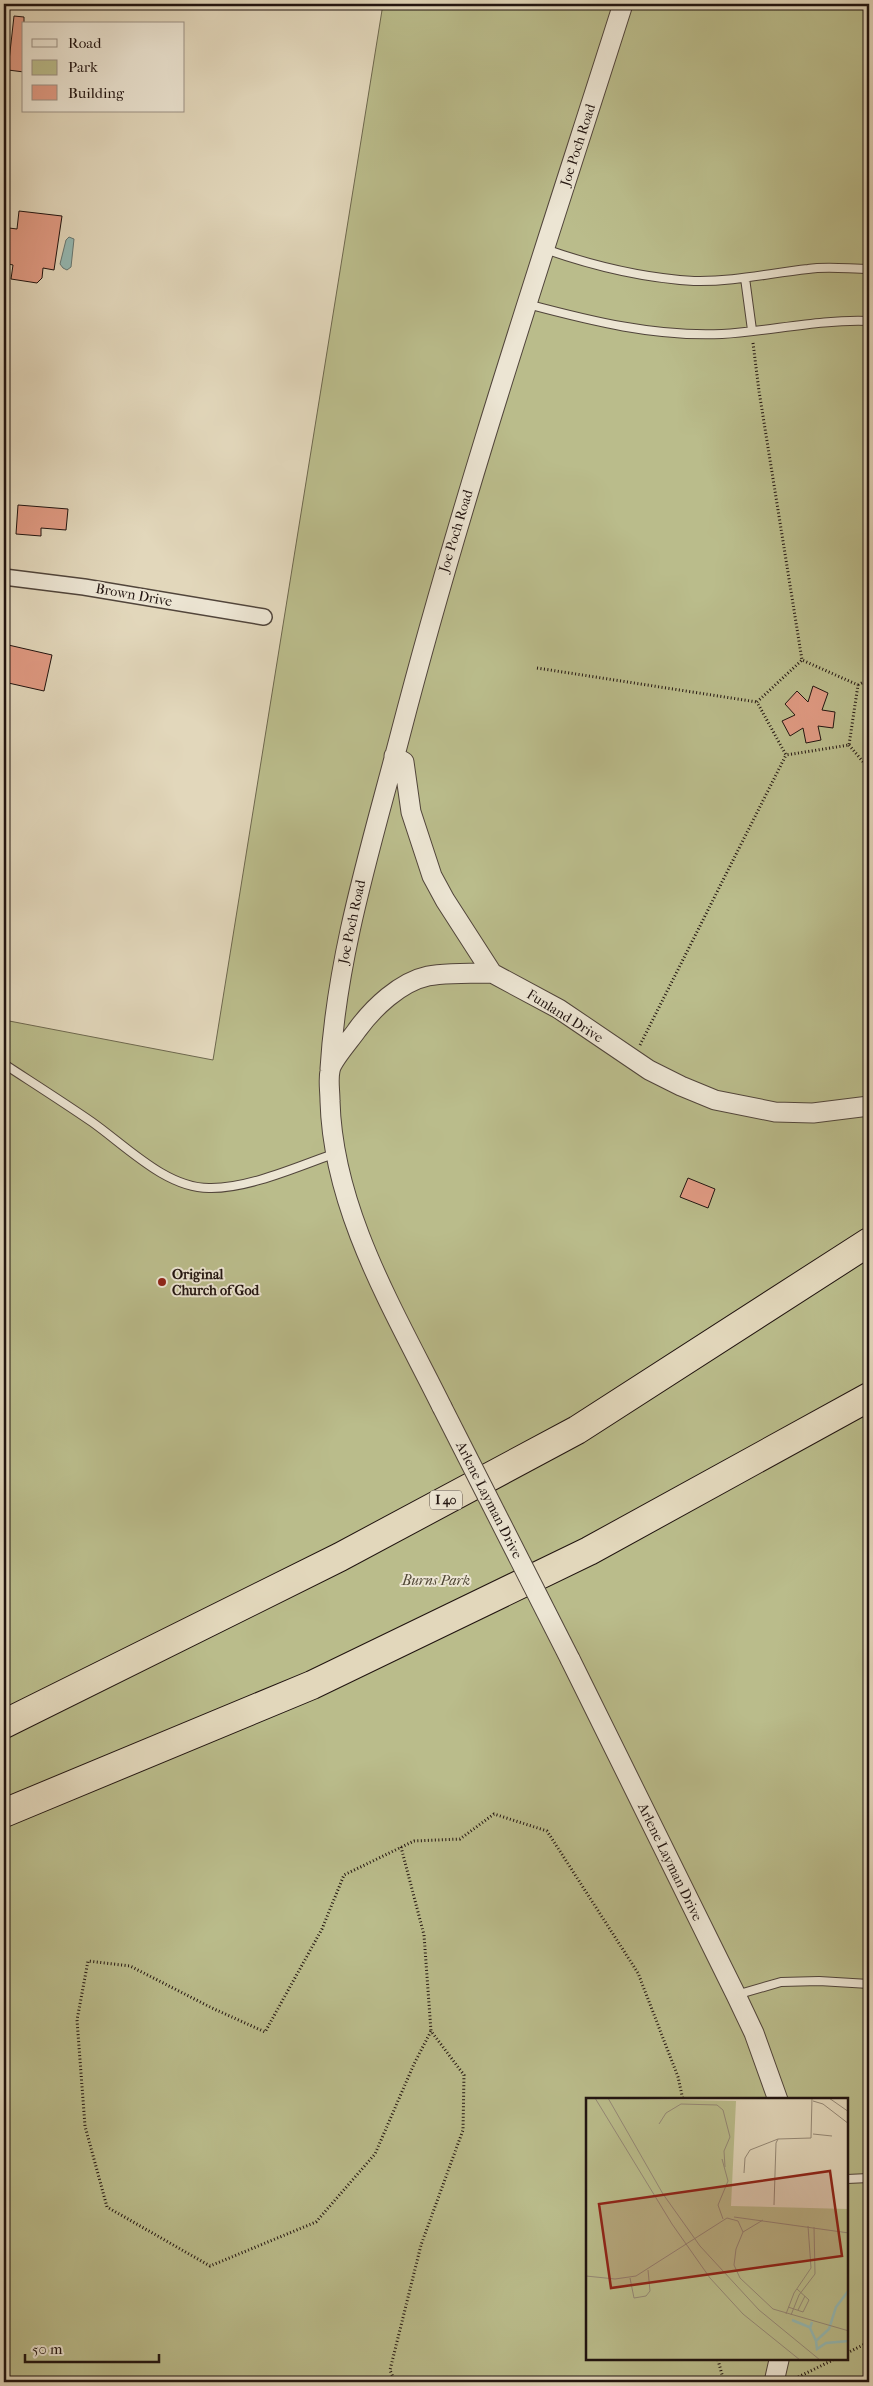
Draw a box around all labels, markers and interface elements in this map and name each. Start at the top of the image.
legend [22,22,185,112]
text: Road [68,34,102,52]
text: Park [68,58,98,76]
text: Building [68,84,125,102]
street label: Joe Poch Road [556,101,599,189]
street label: Joe Poch Road [435,487,477,575]
street label: Brown Drive [94,580,174,610]
street label: Joe Poch Road [335,878,369,967]
street label: Funland Drive [524,986,606,1046]
place label: Original Church of God [172,1266,261,1299]
marker: Original Church of God [156,1276,168,1288]
street label: Arlene Layman Drive [452,1438,526,1561]
road number: I 40 [430,1490,462,1510]
park label: Burns Park [401,1572,470,1589]
street label: Arlene Layman Drive [634,1799,706,1924]
inset map [586,2098,848,2361]
scale bar [25,2331,159,2363]
text: 50 m [32,2340,63,2358]

